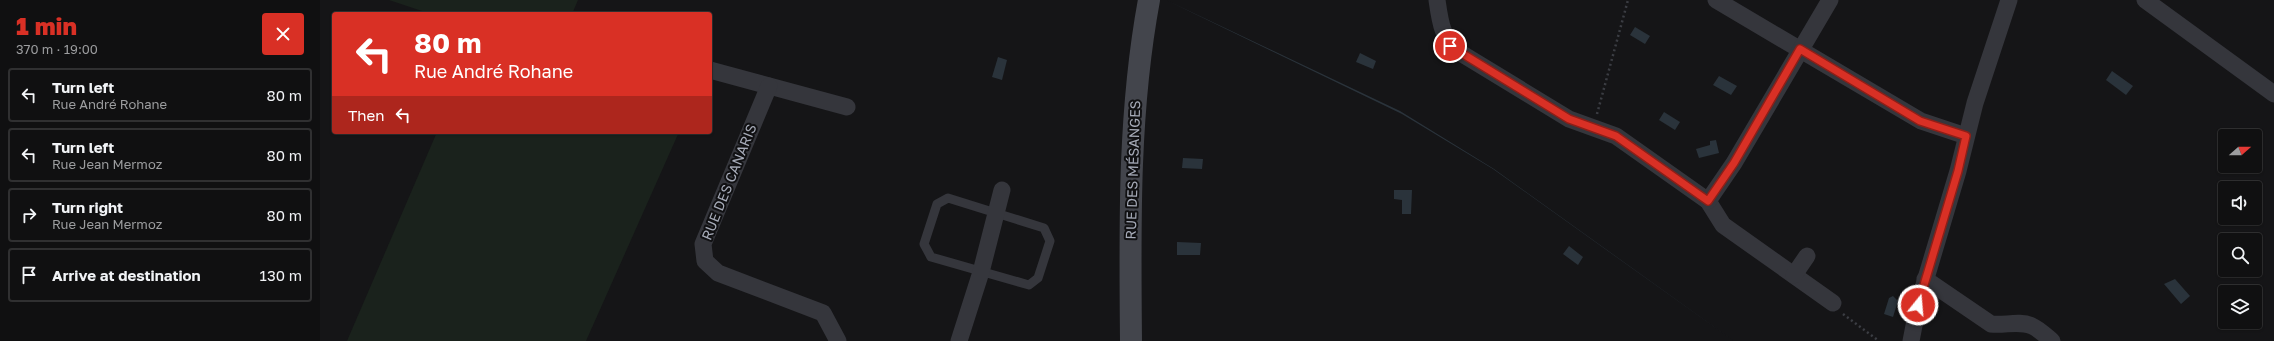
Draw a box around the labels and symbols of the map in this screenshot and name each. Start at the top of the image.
pin [1433,29,1467,63]
street label: RUE DES MÉSANGES [1122,100,1143,240]
street label: RUE DES CANARIS [697,121,760,242]
north arrow [2218,129,2262,173]
position arrow [1897,284,1939,326]

